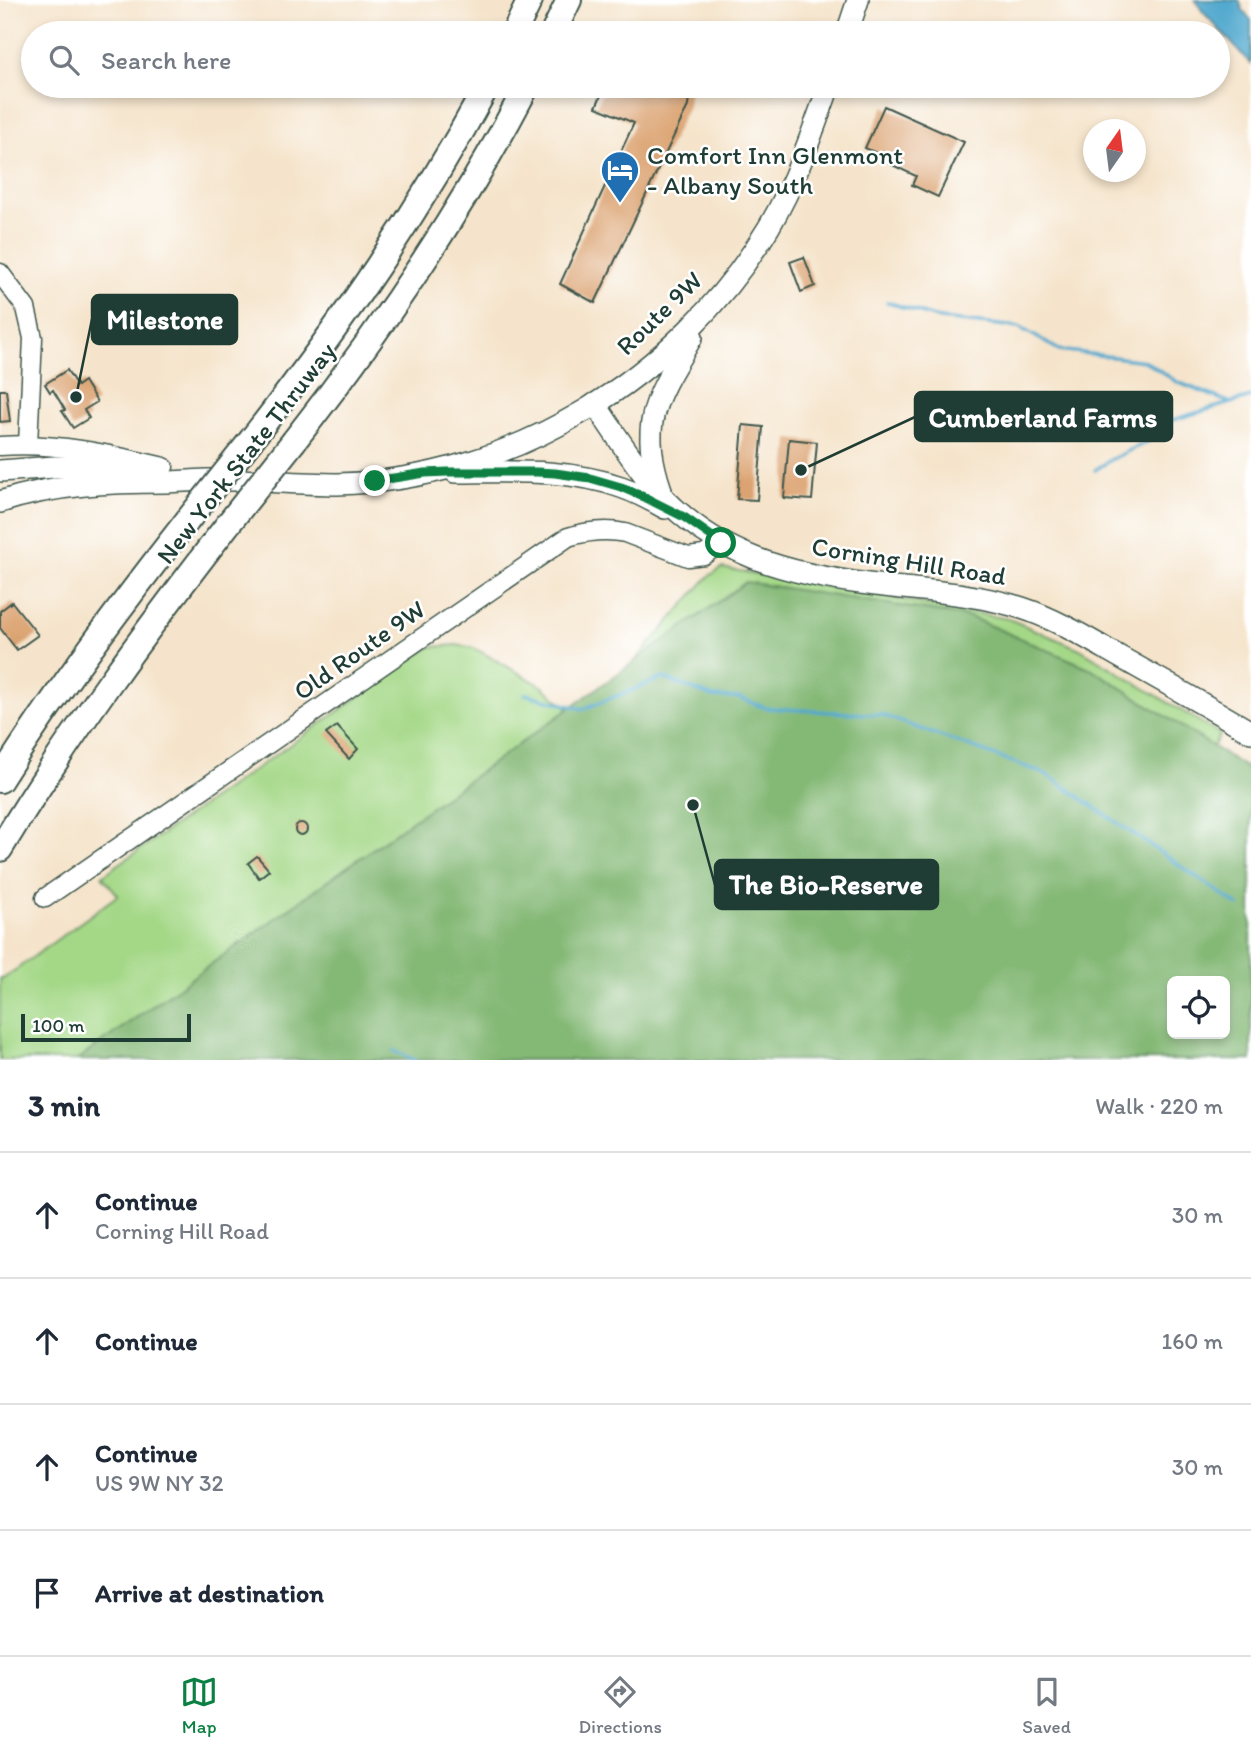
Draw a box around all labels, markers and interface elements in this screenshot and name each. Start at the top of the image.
search box [21,21,1230,98]
icon: search [45,41,83,79]
text: Search here [101,44,231,76]
north arrow [1083,119,1146,182]
place label: Comfort Inn Glenmont - Albany South [647,139,903,201]
hotel icon: Comfort Inn Glenmont - Albany South [599,149,641,204]
street label: Route 9W [609,264,709,362]
callout: Milestone [92,295,237,344]
text: Milestone [107,302,223,336]
street label: New York State Thruway [149,336,343,570]
callout: Cumberland Farms [915,392,1172,441]
text: Cumberland Farms [929,400,1157,434]
route end [359,465,390,496]
route start [705,527,736,558]
street label: Corning Hill Road [809,530,1009,592]
street label: Old Route 9W [287,593,431,707]
callout: The Bio-Reserve [715,860,938,909]
text: The Bio-Reserve [728,867,923,901]
map controls [1167,976,1230,1039]
button: locate [1167,976,1230,1039]
scale bar [21,1011,191,1043]
text: 100 m [32,1014,84,1037]
text: 3 min [28,1087,100,1124]
text: Walk · 220 m [1095,1092,1223,1120]
text: Continue [95,1185,198,1217]
icon: ahead [28,1196,66,1234]
text: 30 m [1172,1201,1223,1229]
text: Corning Hill Road [95,1217,269,1245]
icon: ahead [28,1322,66,1360]
text: Continue [95,1325,198,1357]
text: 160 m [1161,1327,1223,1355]
text: Continue [95,1437,198,1469]
icon: ahead [28,1448,66,1486]
text: 30 m [1172,1453,1223,1481]
text: US 9W NY 32 [95,1469,224,1497]
icon: arrive [28,1574,66,1612]
text: Arrive at destination [95,1577,324,1609]
tab: Map [180,1673,218,1738]
tab: Directions [578,1673,662,1738]
tab: Saved [1022,1673,1071,1738]

